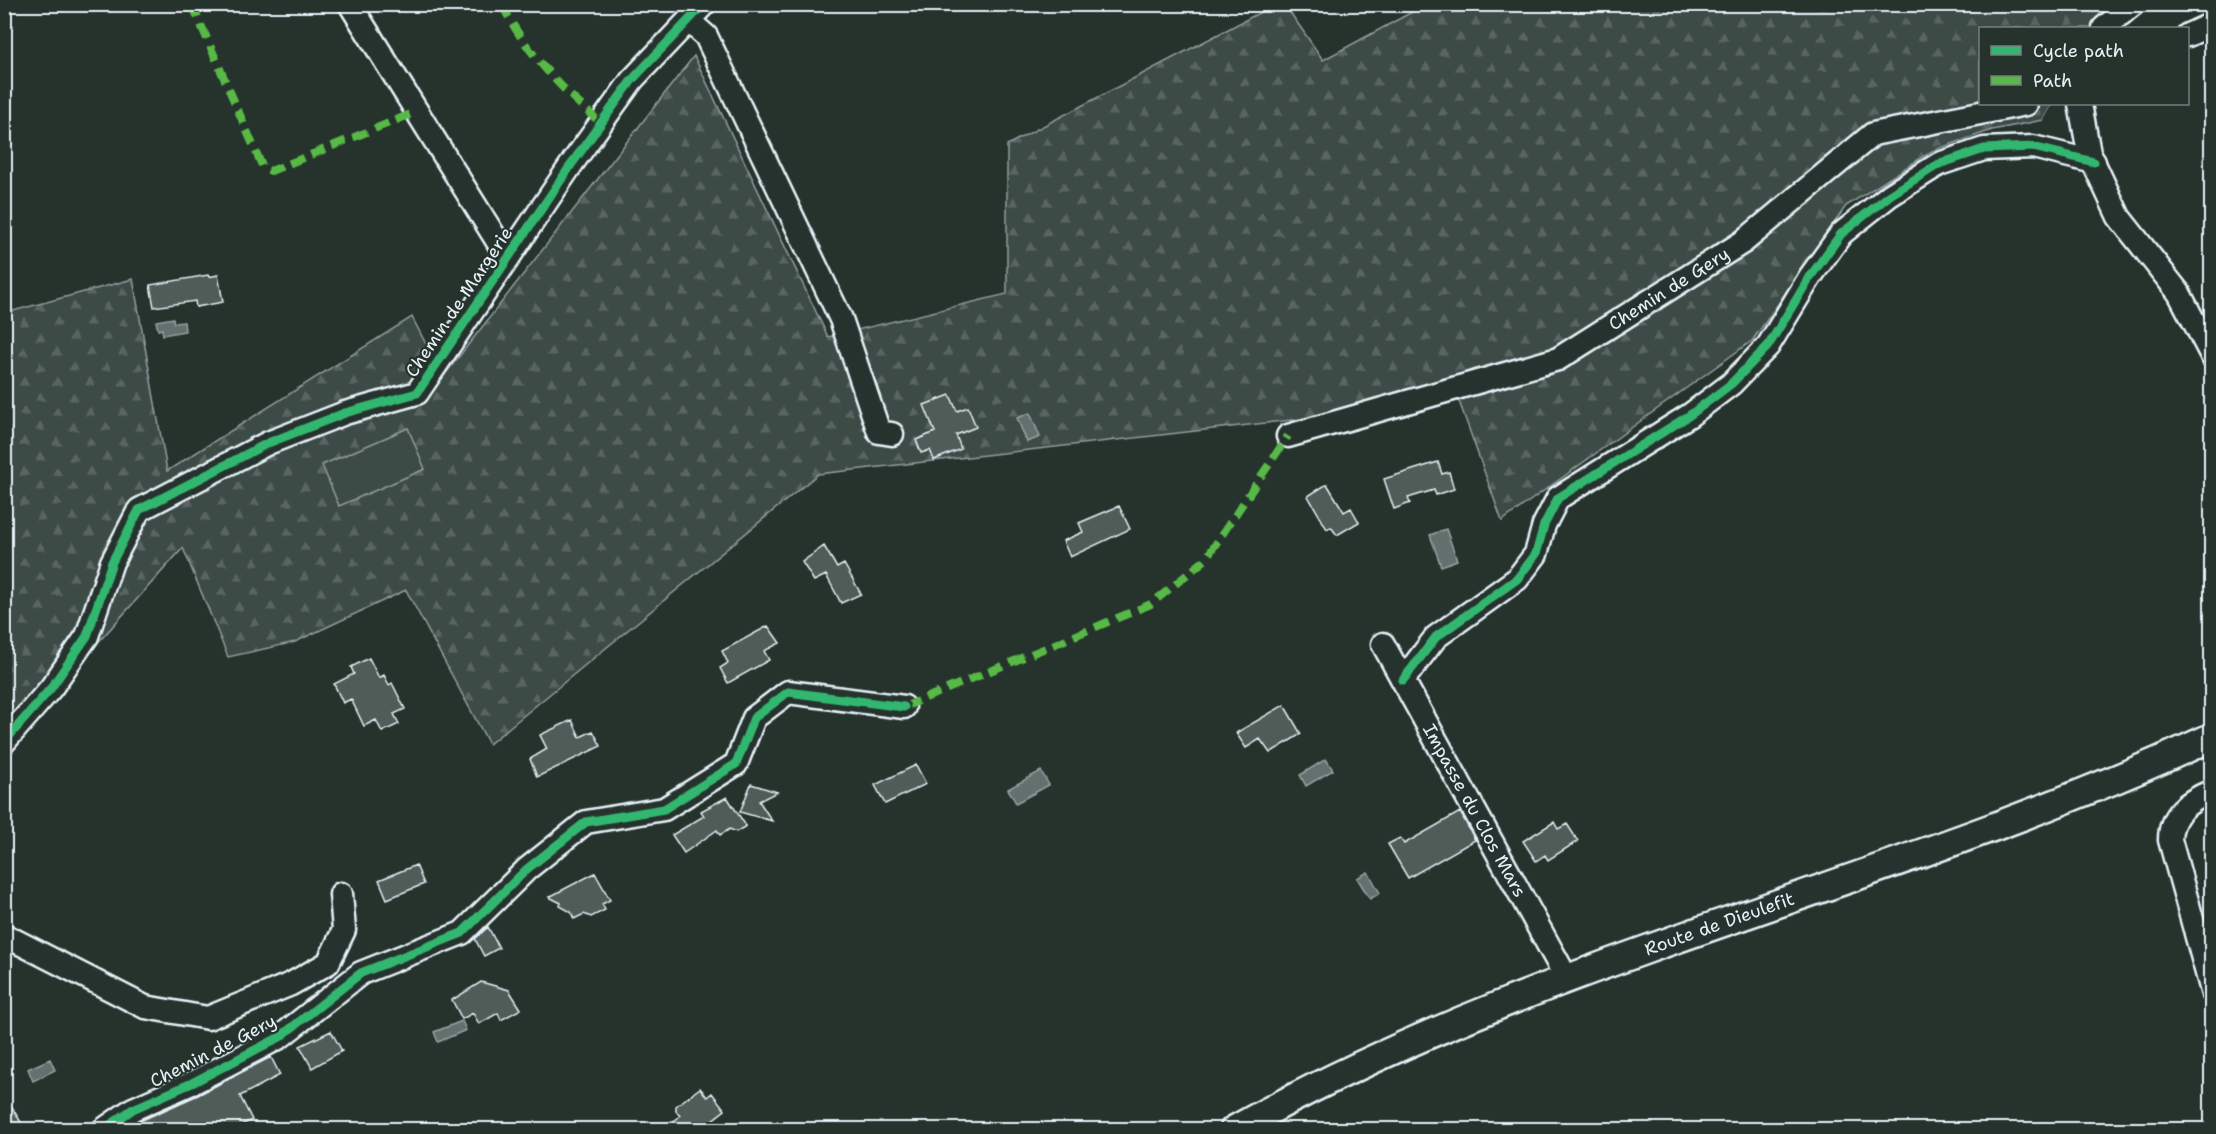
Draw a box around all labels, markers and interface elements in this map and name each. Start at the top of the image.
legend [1979,27,2189,105]
text: Cycle path [2033,39,2124,63]
text: Path [2033,69,2072,93]
street label: Chemin de Margerie [400,222,518,382]
street label: Chemin de Gery [1604,242,1734,336]
street label: Impasse du Clos Mars [1417,720,1532,901]
street label: Route de Dieulefit [1641,887,1797,961]
street label: Chemin de Gery [146,1009,280,1093]

